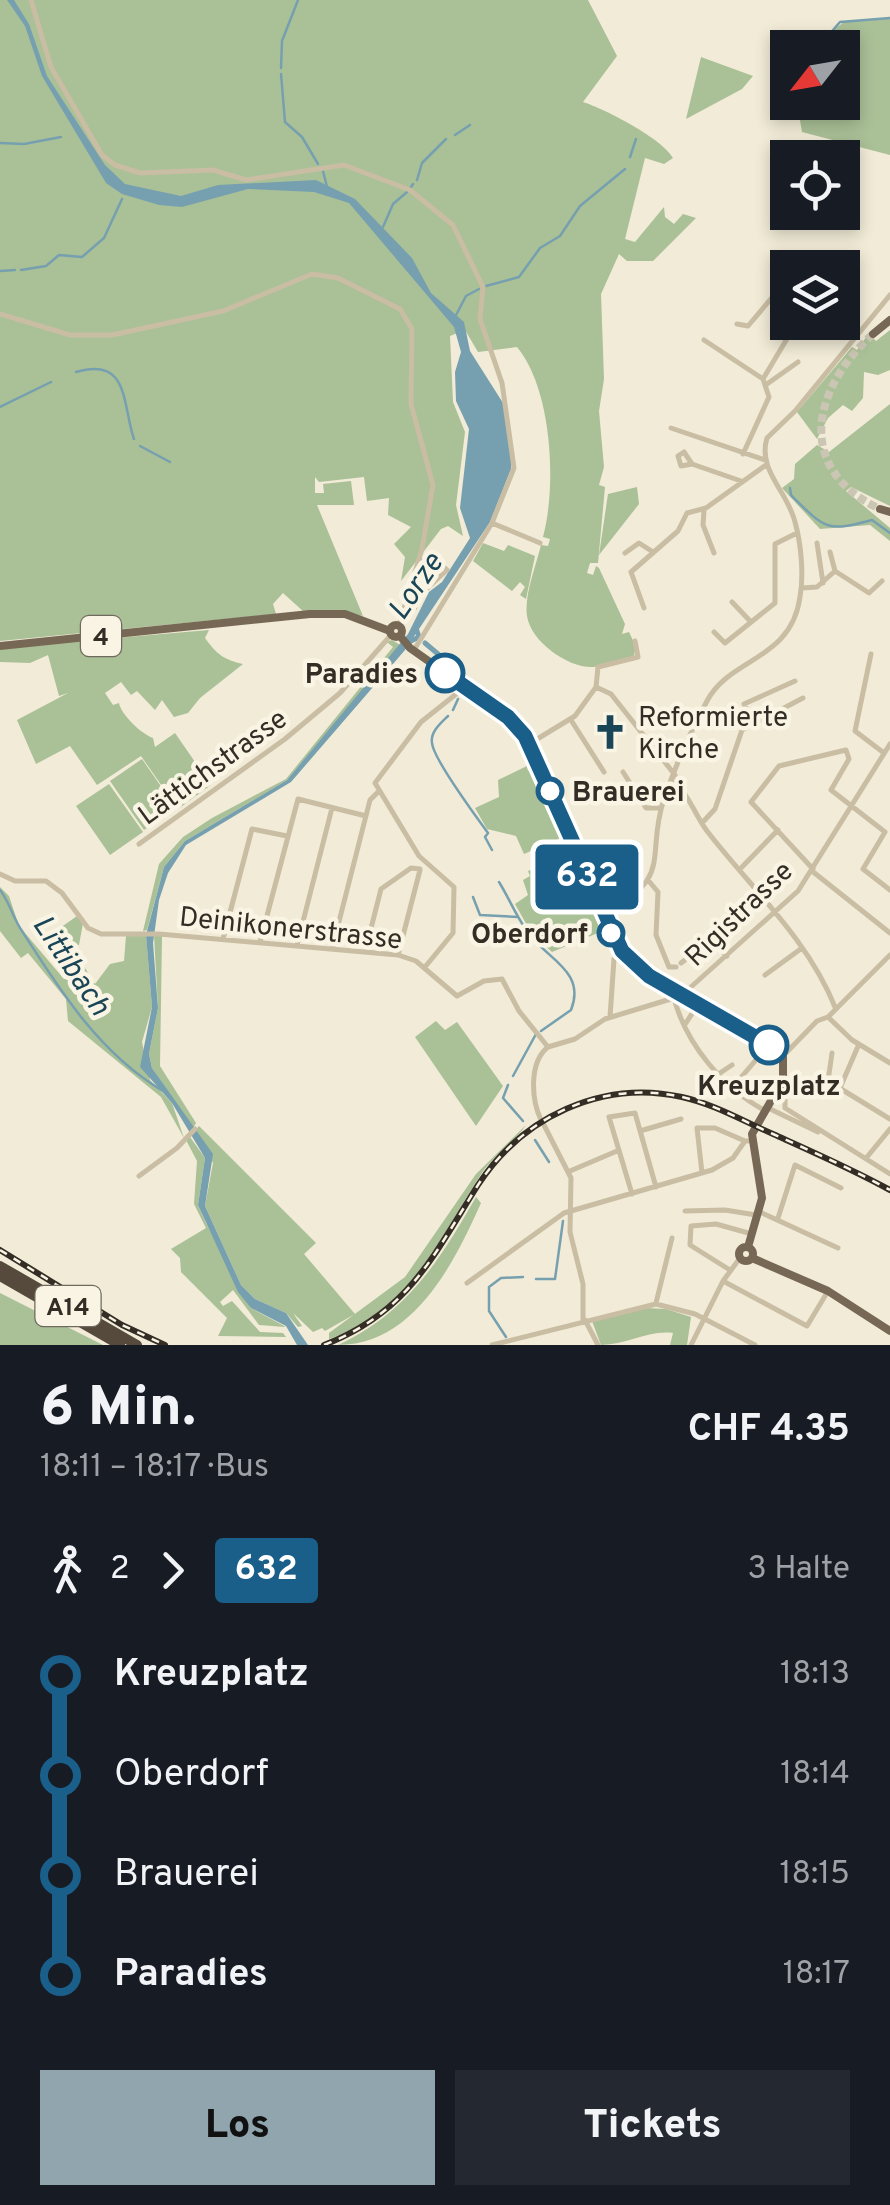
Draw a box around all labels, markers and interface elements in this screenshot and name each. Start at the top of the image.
north arrow [770,30,860,120]
map controls [770,30,860,340]
button: locate [770,140,860,230]
button: layers [770,250,860,340]
water label: Lorze [381,547,453,628]
road number: 4 [81,616,121,656]
marker: Paradies [426,654,464,692]
place label: Paradies [305,658,418,694]
place label: Reformierte Kirche [638,701,788,769]
street label: Lättichstrasse [132,702,295,835]
church icon: Reformierte Kirche [591,713,629,751]
place label: Brauerei [572,776,685,812]
marker: Brauerei [537,778,563,804]
line badge: 632 [530,844,644,910]
text: 632 [555,855,619,899]
street label: Rigistrasse [678,855,802,976]
street label: Deinikonerstrasse [177,900,404,960]
water label: Littibach [23,909,117,1024]
place label: Oberdorf [471,918,588,954]
marker: Oberdorf [598,920,624,946]
marker: Kreuzplatz [750,1026,788,1064]
place label: Kreuzplatz [697,1070,841,1106]
road number: A14 [36,1286,100,1326]
text: 6 Min. [40,1375,196,1445]
text: CHF 4.35 [688,1406,850,1455]
text: 18:11 – 18:17 · Bus [40,1448,269,1488]
icon: walk [40,1543,95,1598]
icon: forward [145,1543,200,1598]
text: 632 [235,1548,298,1592]
text: 2 [110,1550,130,1590]
text: 3 Halte [748,1550,850,1590]
text: Kreuzplatz [114,1651,309,1700]
text: 18:13 [780,1655,850,1695]
text: Oberdorf [114,1751,268,1800]
text: 18:14 [780,1755,850,1795]
text: Brauerei [114,1851,259,1900]
text: 18:15 [780,1855,850,1895]
text: Paradies [114,1951,268,2000]
text: 18:17 [783,1955,850,1995]
button: Los [40,2070,435,2185]
button: Tickets [455,2070,850,2185]

